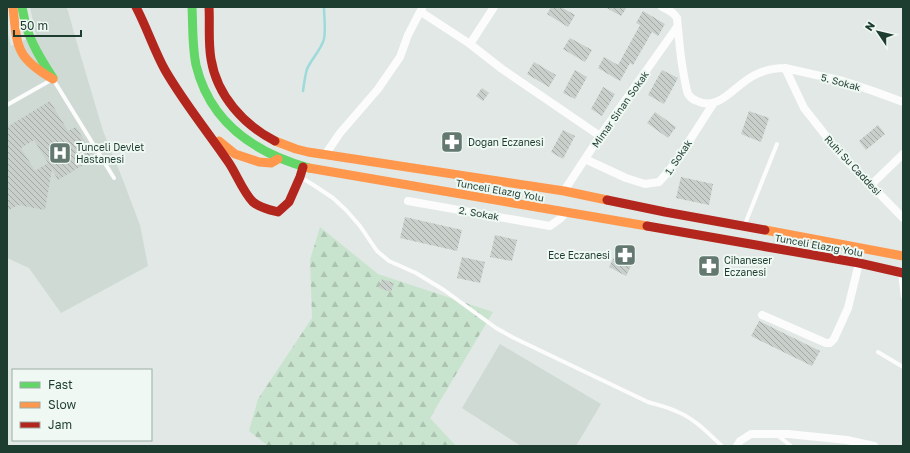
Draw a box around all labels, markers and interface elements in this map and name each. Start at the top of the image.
scale bar [14,12,81,38]
north arrow [858,12,898,52]
text: 50 m [20,18,48,33]
text: N [862,19,877,33]
street label: Mimar Sinan Sokak [589,68,651,150]
street label: 5. Sokak [820,71,862,93]
pharmacy icon: Doğan Eczanesi [439,129,465,155]
street label: Ruhi Su Caddesi [822,133,884,197]
place label: Doğan Eczanesi [468,136,544,148]
street label: 1. Sokak [662,137,694,177]
hospital icon: Tunceli Devlet Hastanesi [47,140,73,166]
place label: Tunceli Devlet Hastanesi [76,141,144,165]
street label: Tunceli Elazığ Yolu [455,176,545,204]
street label: 2. Sokak [458,204,500,222]
street label: Tunceli Elazığ Yolu [774,231,864,259]
pharmacy icon: Ece Eczanesi [612,242,638,268]
place label: Ece Eczanesi [548,249,610,261]
pharmacy icon: Cihaneser Eczanesi [696,253,722,279]
place label: Cihaneser Eczanesi [724,254,772,278]
legend [12,369,152,441]
text: Fast [48,377,73,392]
text: Slow [48,397,76,412]
text: Jam [48,417,72,432]

